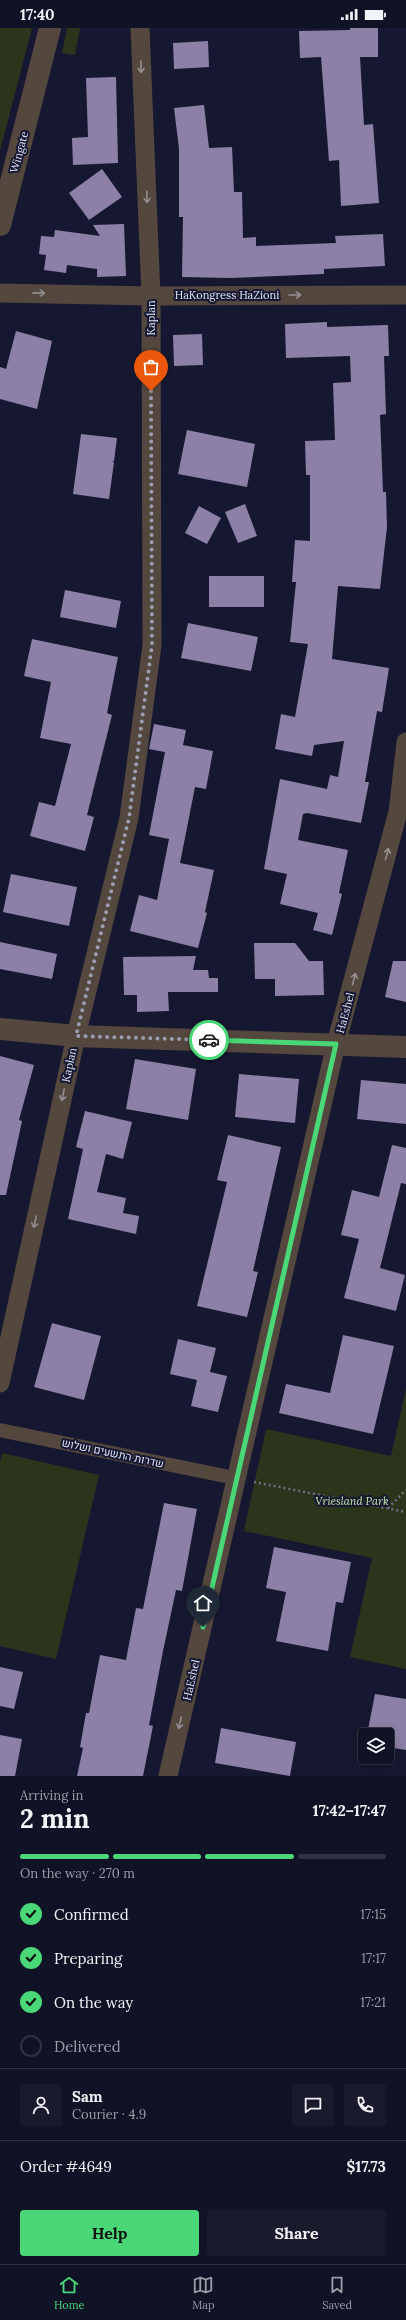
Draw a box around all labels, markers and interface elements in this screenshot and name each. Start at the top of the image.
text: 17:40 [20,5,55,24]
one-way arrow [138,60,145,73]
street label: Wingate [7,130,31,174]
one-way arrow [143,190,151,203]
street label: HaKongress HaZioni [175,288,279,302]
one-way arrow [32,289,45,297]
one-way arrow [288,291,301,299]
street label: Kaplan [144,300,158,336]
pin [134,350,168,391]
icon: bag [140,356,162,378]
one-way arrow [384,848,391,861]
one-way arrow [350,973,358,986]
street label: HaEshel [333,991,357,1035]
courier [189,1020,229,1060]
icon: car [198,1029,220,1051]
street label: Kaplan [59,1046,80,1084]
one-way arrow [58,1088,66,1101]
one-way arrow [31,1216,39,1229]
street label: שדרות התשעים ושלוש [61,1435,165,1471]
park label: Vriesland Park [315,1494,389,1508]
pin [186,1586,220,1627]
icon: home [192,1592,214,1614]
street label: HaEshel [180,1658,202,1702]
one-way arrow [176,1717,184,1730]
map controls [358,1728,394,1764]
button: layers [358,1728,394,1764]
text: Arriving in [20,1787,83,1804]
text: 17:42–17:47 [313,1801,386,1820]
text: 2 min [20,1802,90,1835]
text: On the way · 270 m [20,1865,135,1882]
icon: check [20,1903,42,1925]
text: Confirmed [54,1905,129,1924]
text: 17:15 [360,1906,386,1923]
icon: check [20,1947,42,1969]
text: Preparing [54,1949,122,1968]
text: 17:17 [361,1950,386,1967]
icon: check [20,1991,42,2013]
text: On the way [54,1993,133,2012]
text: 17:21 [360,1994,386,2011]
text: Delivered [54,2037,121,2056]
button: person [20,2084,62,2126]
button: chat [292,2084,334,2126]
button: phone [344,2084,386,2126]
text: Sam [72,2087,103,2106]
text: Courier · 4.9 [72,2106,146,2123]
text: Order #4649 [20,2157,112,2176]
text: $17.73 [347,2157,386,2176]
button: Help [20,2210,199,2256]
button: Share [207,2210,386,2256]
tab: Home [54,2274,84,2312]
tab: Map [192,2274,215,2312]
tab: Saved [322,2274,352,2312]

